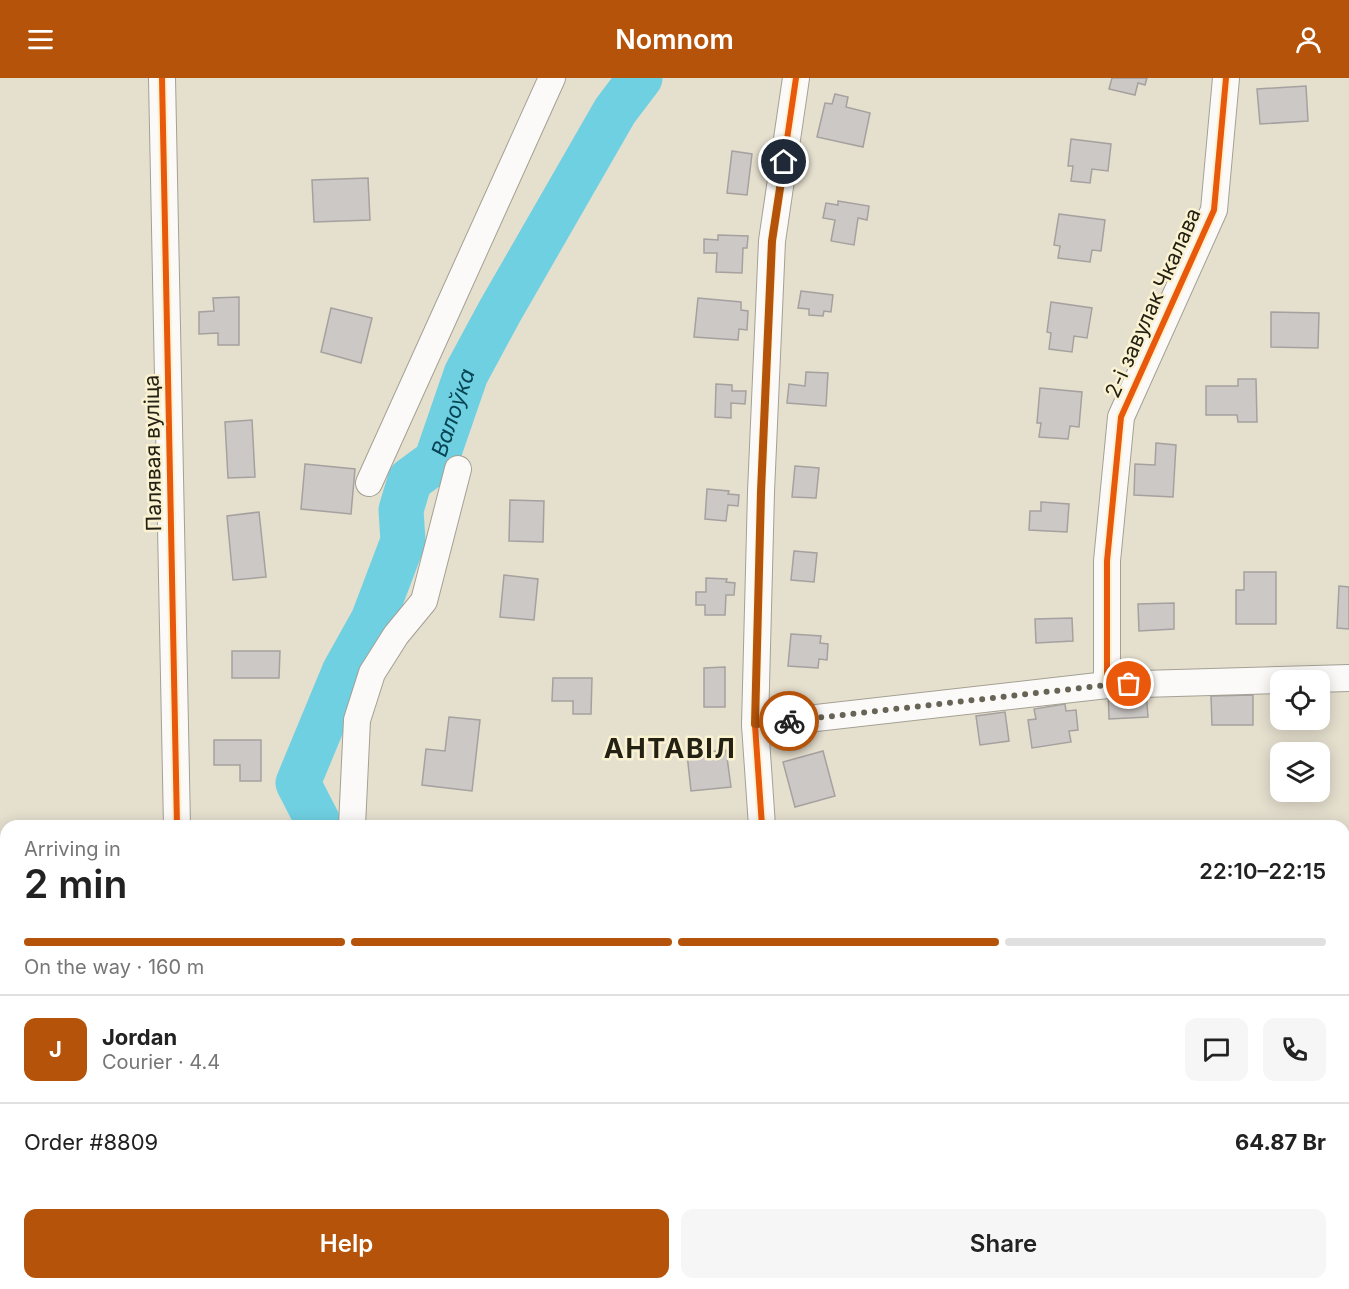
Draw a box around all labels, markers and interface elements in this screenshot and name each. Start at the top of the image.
icon: menu [24,23,57,56]
text: Nomnom [615,23,734,56]
icon: person [1292,23,1325,56]
pin [758,136,809,187]
icon: home [767,145,800,178]
street label: 2-і завулак Чкалава [1099,204,1206,401]
water label: Валоўка [426,365,480,460]
street label: Палявая вуліца [139,375,166,531]
pin [1103,658,1154,709]
icon: bag [1112,667,1145,700]
map controls [1270,670,1330,802]
button: locate [1270,670,1330,730]
courier [759,691,819,751]
icon: bike [773,705,806,738]
district label: АНТАВІЛ [604,732,736,765]
button: layers [1270,742,1330,802]
text: Arriving in [24,837,121,861]
text: 22:10–22:15 [1199,858,1326,884]
text: 2 min [24,860,127,907]
text: On the way · 160 m [24,955,204,979]
button: chat [1185,1018,1248,1081]
button: phone [1263,1018,1326,1081]
text: Jordan [102,1024,177,1050]
text: J [49,1036,62,1062]
text: Courier · 4.4 [102,1050,220,1074]
text: Order #8809 [24,1129,158,1155]
text: 64.87 Br [1235,1129,1326,1155]
button: Help [24,1209,669,1278]
button: Share [681,1209,1326,1278]

